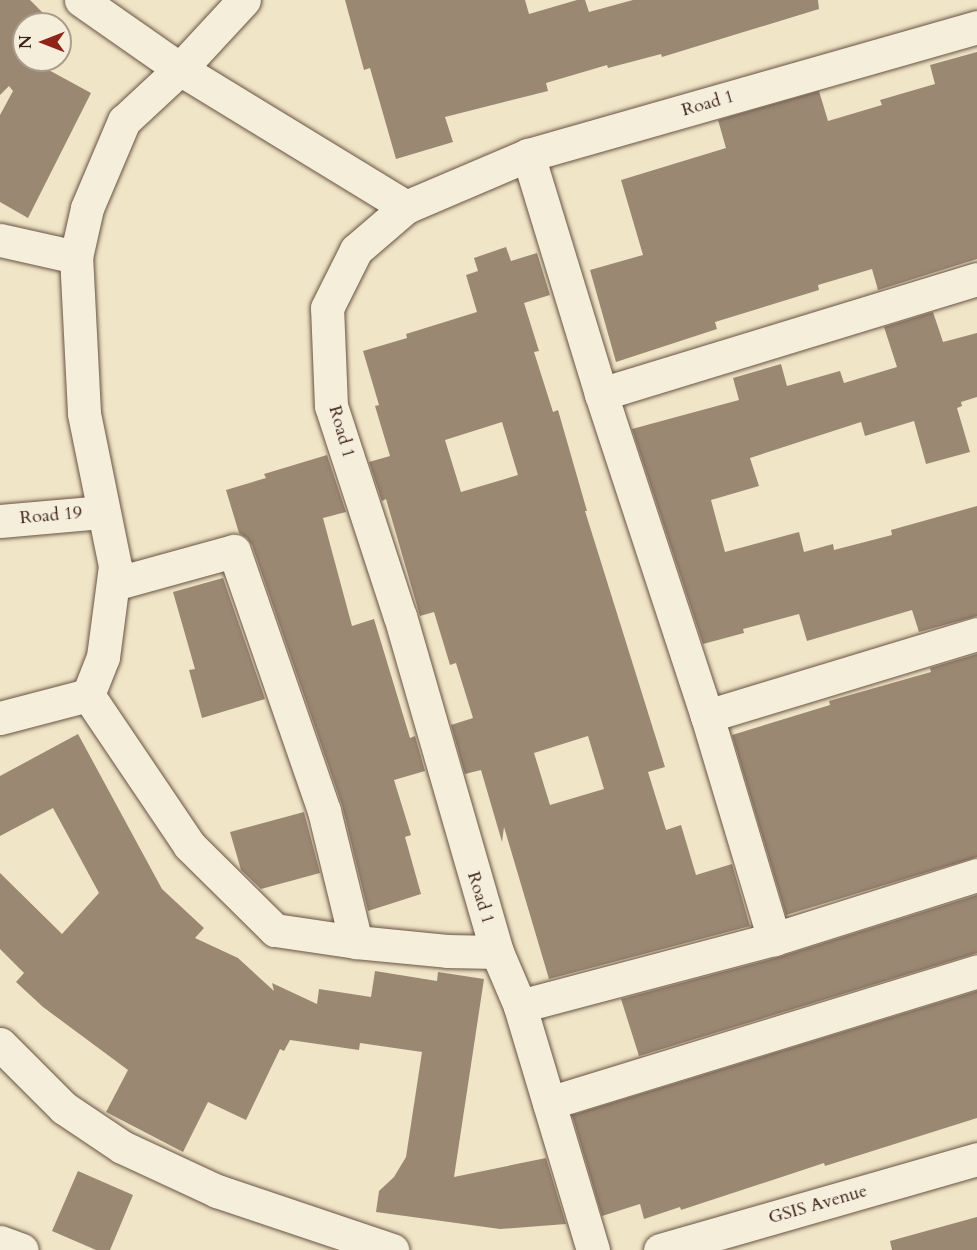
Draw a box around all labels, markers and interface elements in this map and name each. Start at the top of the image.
north arrow [12,12,72,72]
text: N [15,35,37,49]
street label: Road 1 [679,86,737,122]
street label: Road 1 [323,403,359,461]
street label: Road 19 [19,503,83,529]
street label: Road 1 [462,869,498,927]
street label: GSIS Avenue [766,1181,870,1229]

